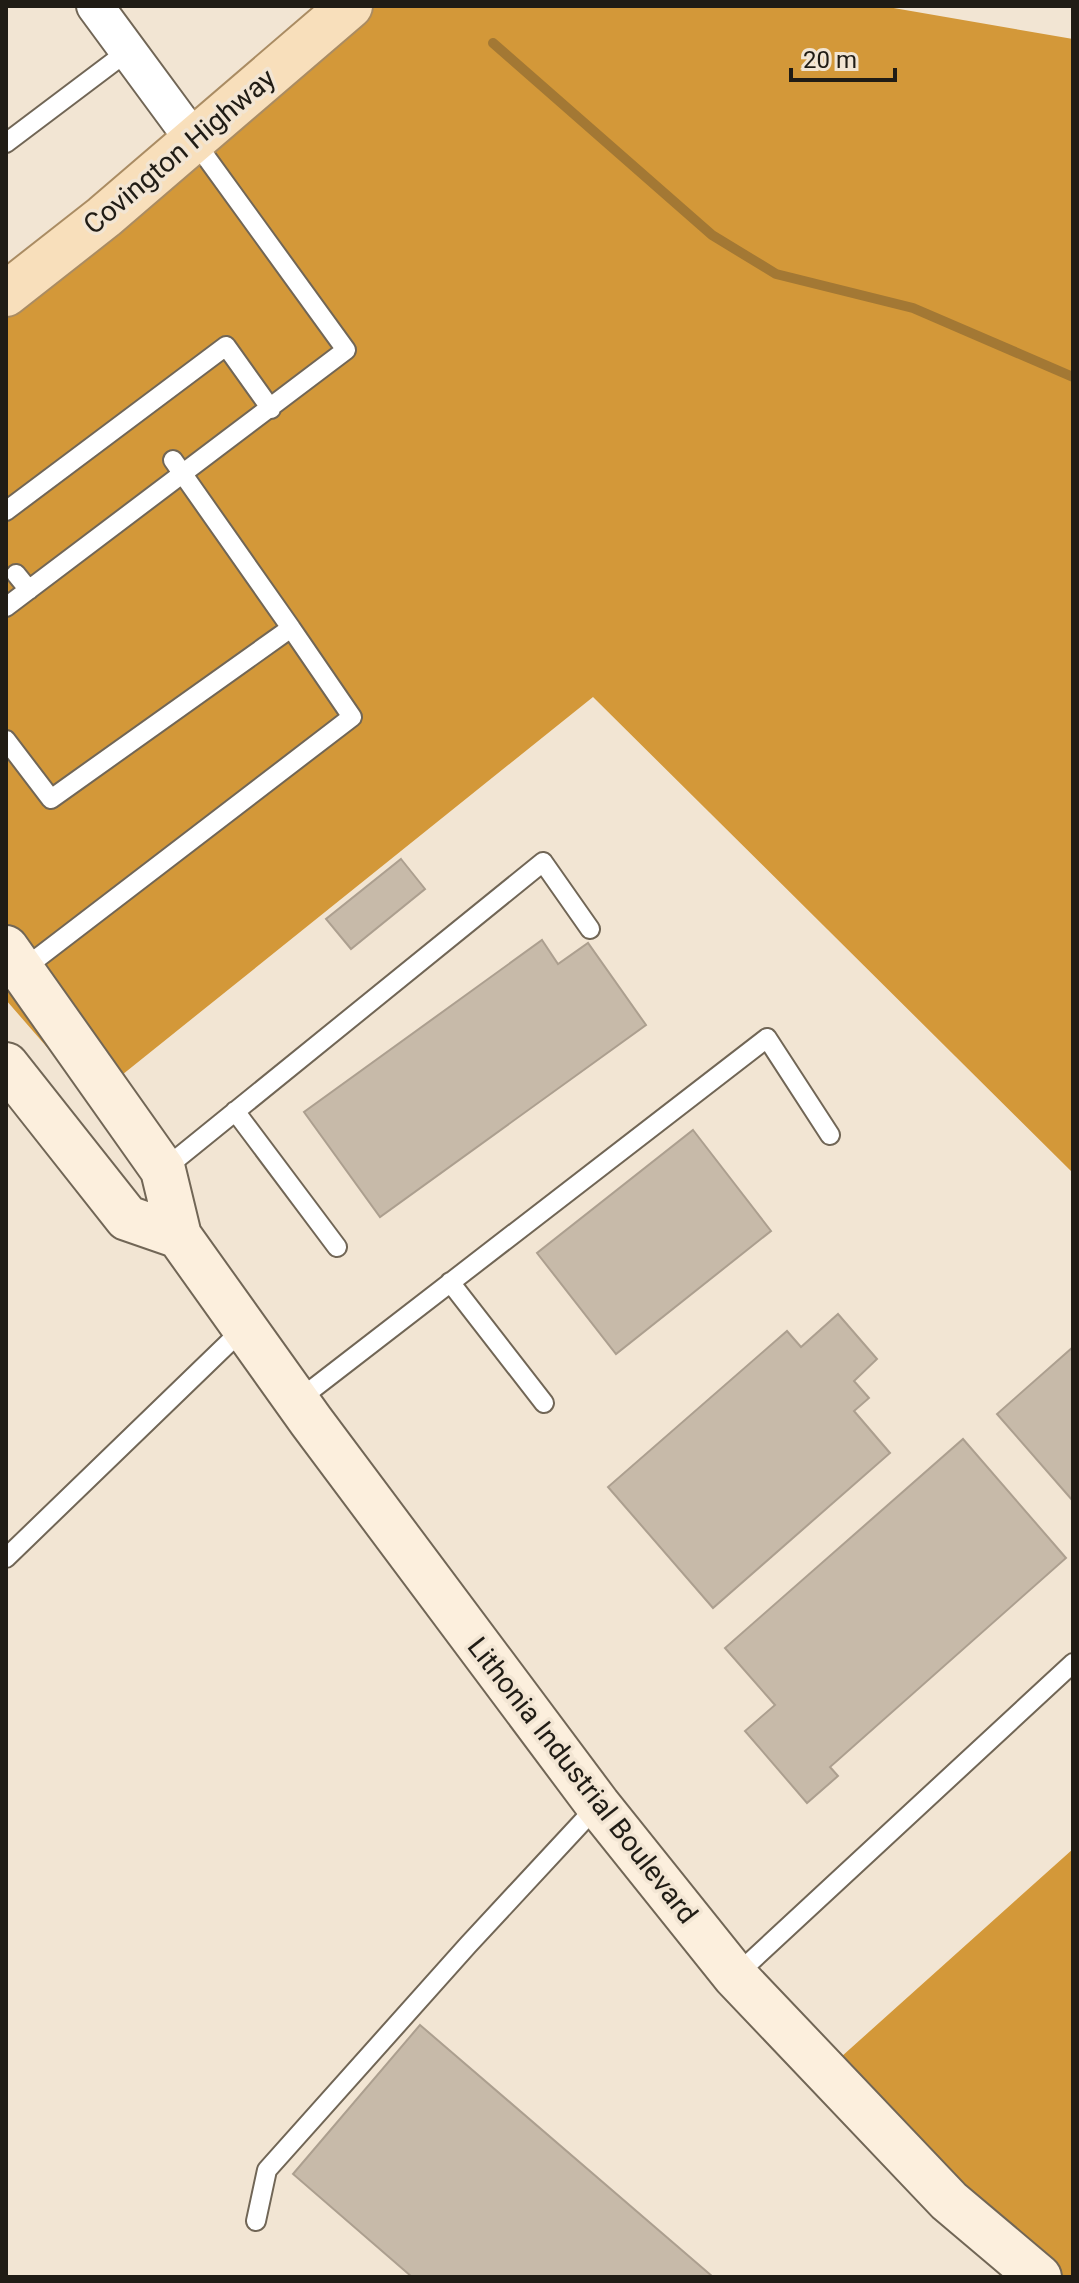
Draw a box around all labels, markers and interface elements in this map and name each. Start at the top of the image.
scale bar [791,32,895,82]
text: 20 m [803,46,857,74]
street label: Covington Highway [77,62,282,241]
street label: Lithonia Industrial Boulevard [461,1631,705,1930]

